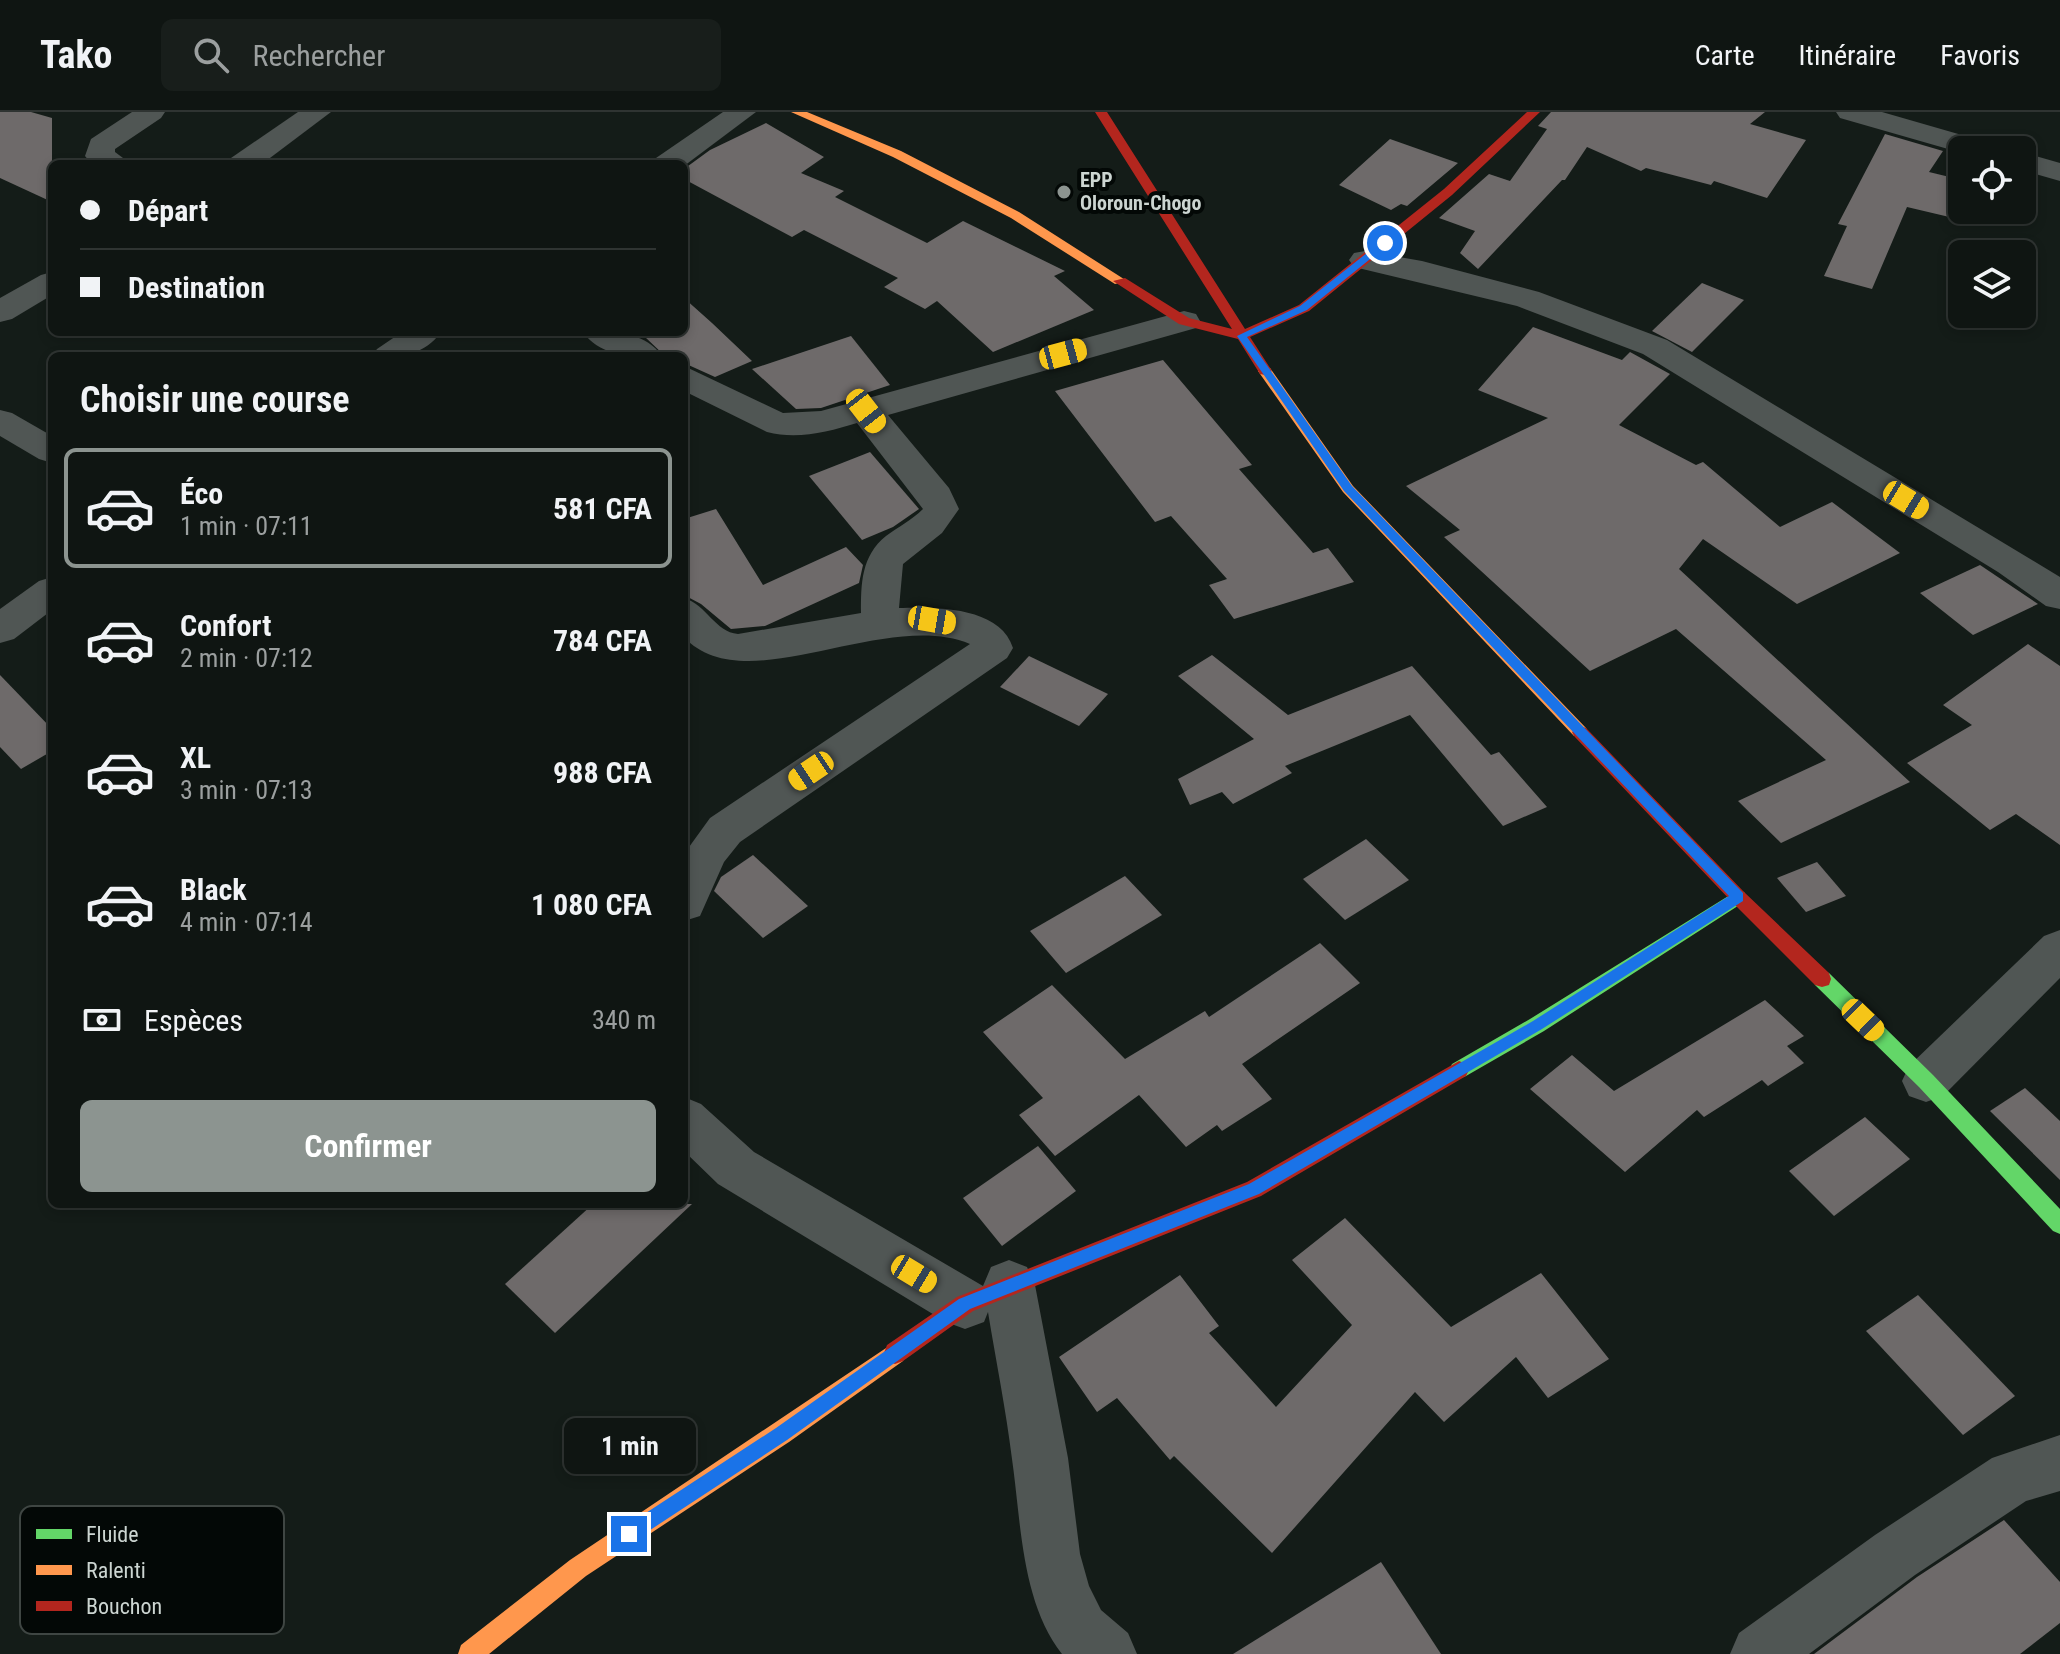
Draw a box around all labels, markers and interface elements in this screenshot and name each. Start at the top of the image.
search box [161,19,721,91]
text: Tako [40,33,113,77]
icon: search [189,33,233,77]
text: Rechercher [253,38,385,73]
text: Carte [1695,39,1755,72]
text: Itinéraire [1799,39,1896,72]
text: Favoris [1940,39,2020,72]
map controls [1948,136,2036,328]
button: locate [1948,136,2036,224]
place label: EPP Oloroun-Chogo [1080,168,1201,215]
marker: EPP Oloroun-Chogo [1055,183,1073,201]
text: Départ [128,193,208,228]
route start [1367,225,1403,261]
button: layers [1948,240,2036,328]
text: Destination [128,270,265,305]
car [1037,336,1089,372]
text: Choisir une course [80,379,349,421]
car [842,385,890,437]
icon: car [84,472,156,544]
text: Éco [180,476,223,511]
car [1879,477,1933,523]
text: 581 CFA [553,491,652,526]
text: 1 min · 07:11 [180,511,313,541]
icon: car [84,604,156,676]
car [906,604,958,636]
text: Confort [180,608,271,643]
text: 784 CFA [553,623,652,658]
text: 2 min · 07:12 [180,643,313,673]
icon: car [84,736,156,808]
text: XL [180,740,211,775]
car [784,748,838,794]
text: 988 CFA [553,755,652,790]
text: 3 min · 07:13 [180,775,313,805]
icon: car [84,868,156,940]
text: Black [180,872,247,907]
text: 1 080 CFA [531,887,652,922]
text: 4 min · 07:14 [180,907,313,937]
car [1837,995,1889,1045]
icon: cash [80,998,124,1042]
text: Espèces [144,1003,243,1038]
text: 340 m [592,1005,656,1035]
button: Confirmer [80,1100,656,1192]
car [887,1251,941,1297]
callout: 1 min [563,1418,695,1474]
text: 1 min [601,1431,659,1461]
legend [20,1506,284,1634]
route end [611,1516,647,1552]
text: Fluide [86,1522,139,1547]
text: Ralenti [86,1558,146,1583]
text: Bouchon [86,1594,162,1619]

